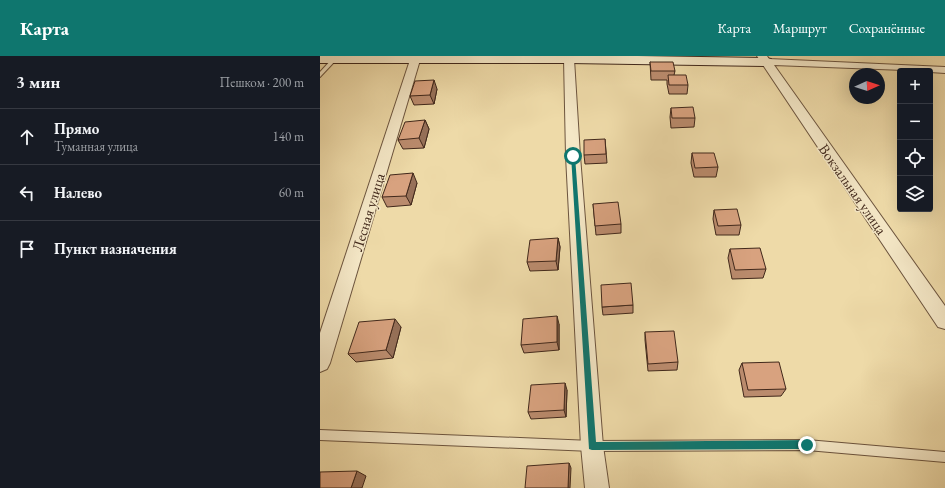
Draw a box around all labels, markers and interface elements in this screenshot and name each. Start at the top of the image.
text: Карта [20,16,69,41]
text: Карта [718,19,751,37]
text: Маршрут [773,19,827,37]
text: Сохранённые [849,19,925,37]
north arrow [849,68,885,104]
map controls [897,68,933,212]
button: + [897,68,933,104]
text: 3 мин [16,71,60,93]
text: Пешком · 200 m [220,74,304,91]
button: − [897,104,933,140]
text: Прямо [54,119,99,138]
icon: ahead [16,126,38,148]
text: 140 m [273,128,304,145]
text: Туманная улица [54,138,138,155]
street label: Вокзальная улица [815,140,891,238]
button: locate [897,140,933,176]
route start [564,147,582,165]
street label: Лесная улица [347,171,389,253]
button: layers [897,176,933,212]
icon: left [16,182,38,204]
text: Налево [54,183,102,202]
text: 60 m [279,184,304,201]
icon: arrive [16,238,38,260]
text: Пункт назначения [54,239,177,258]
route end [798,436,816,454]

